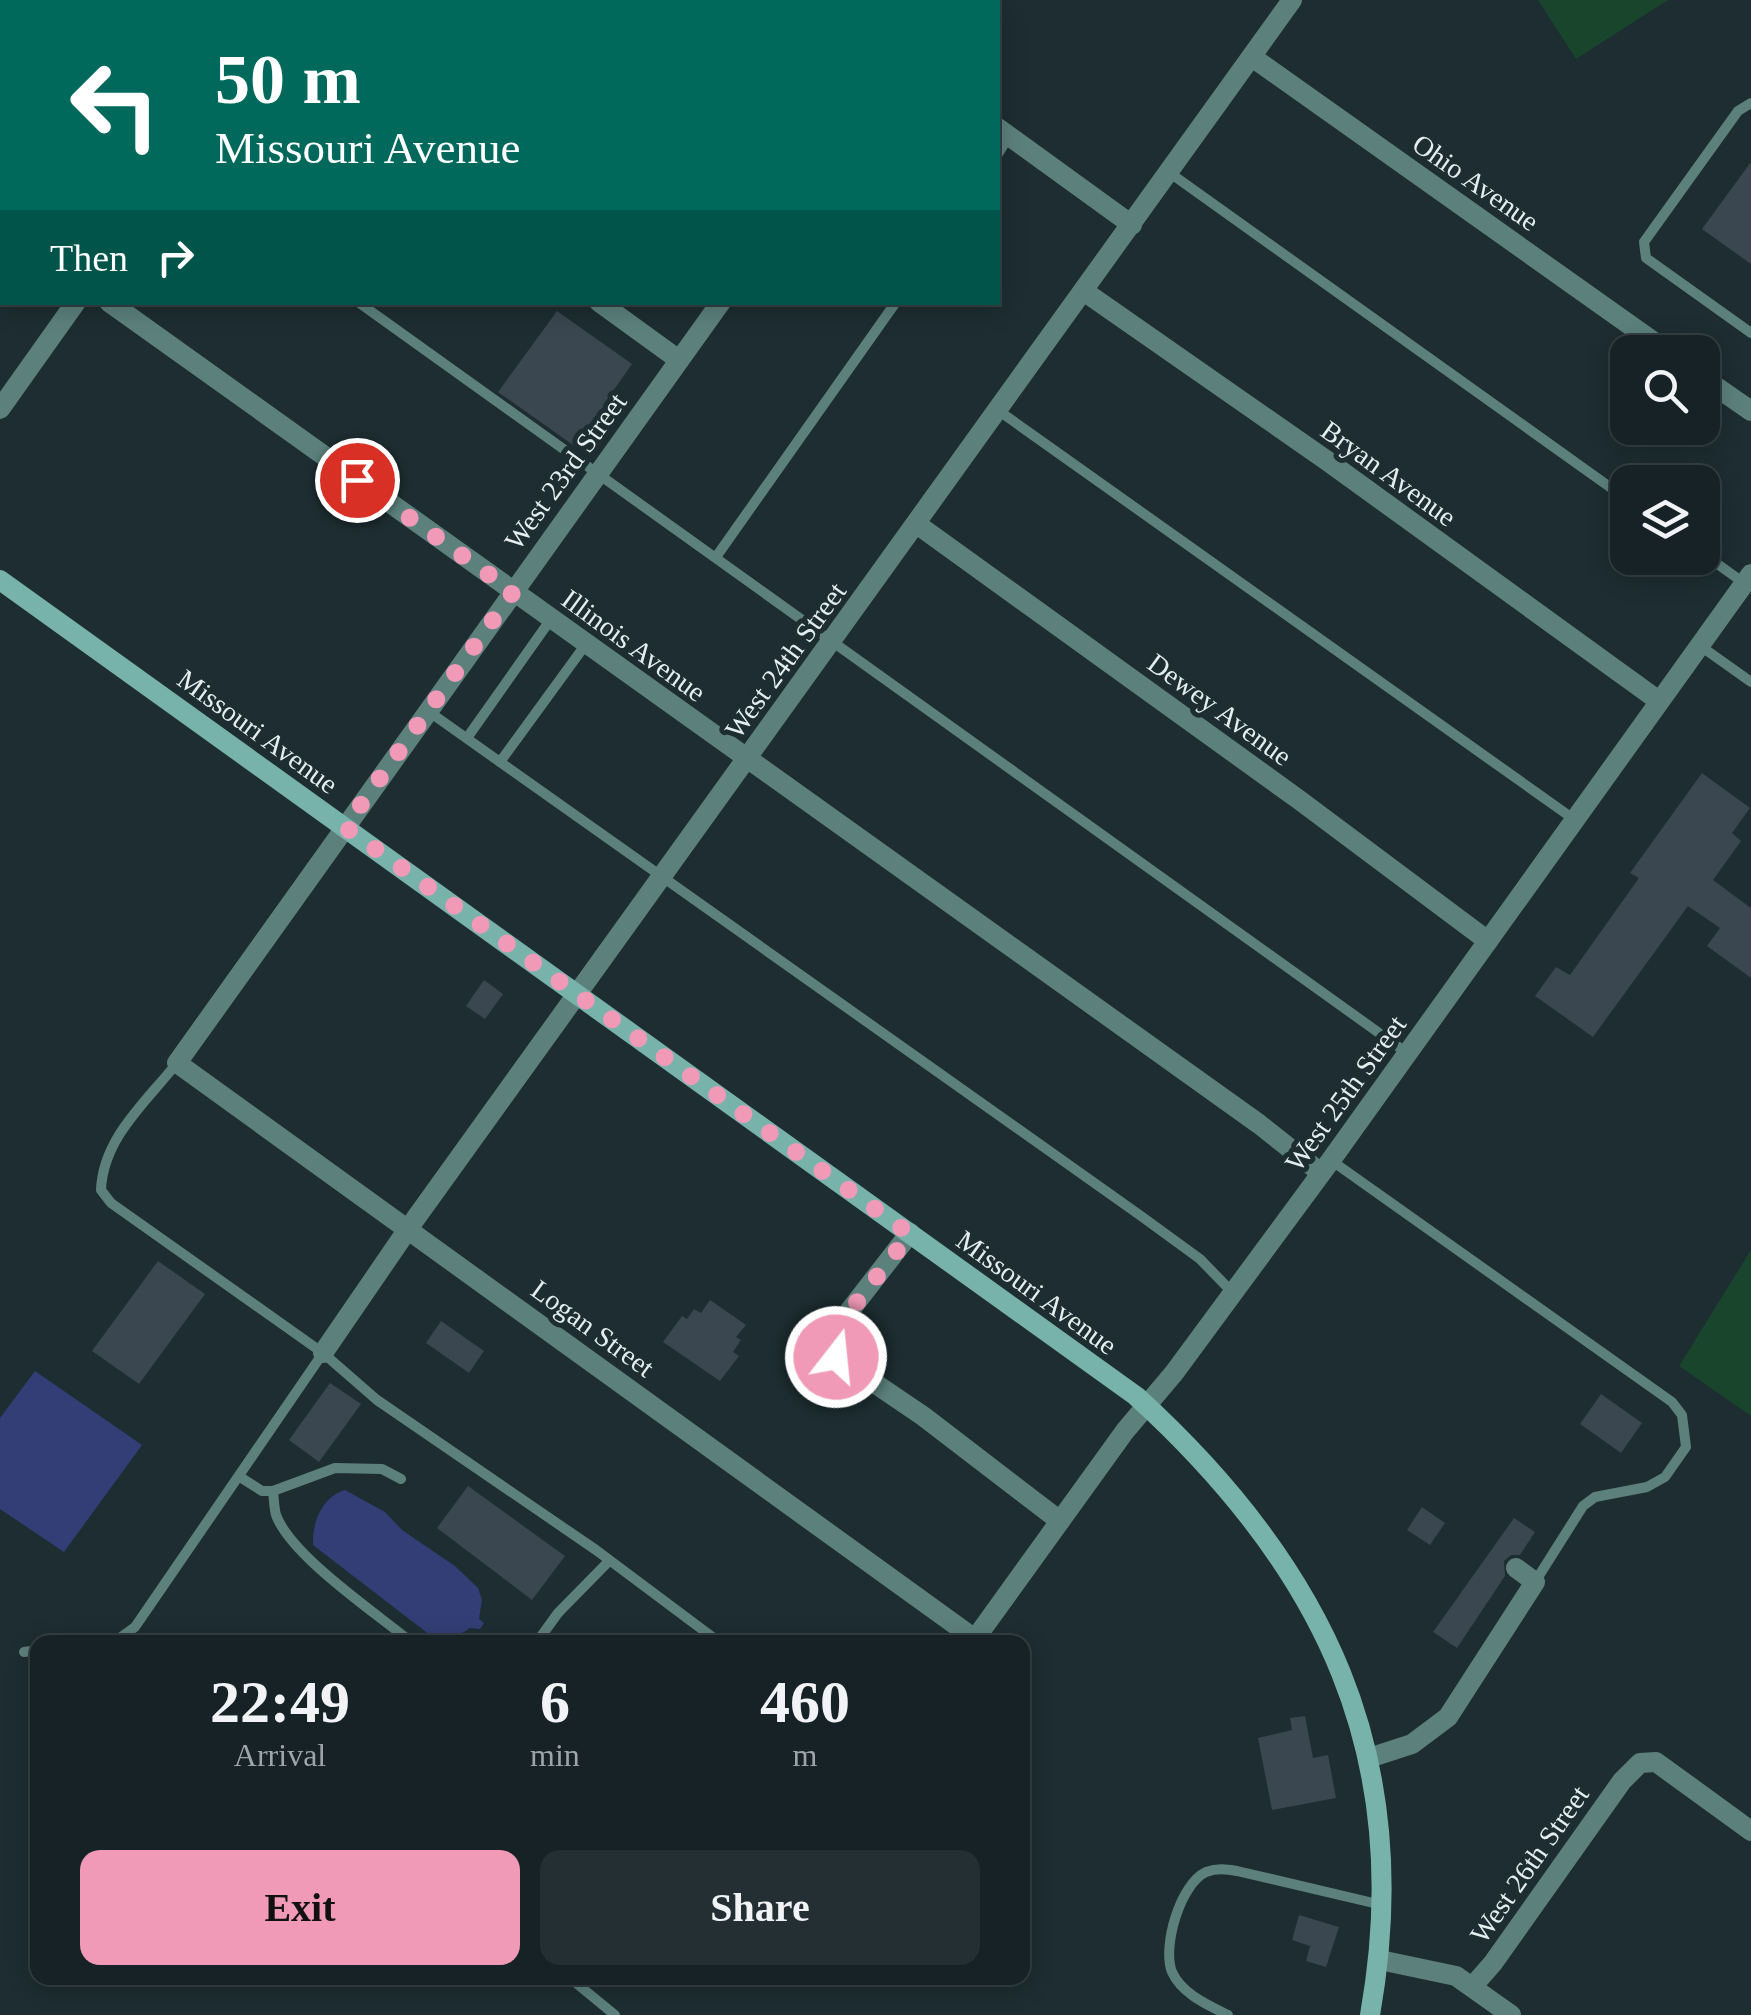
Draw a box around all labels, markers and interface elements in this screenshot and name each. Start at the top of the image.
icon: left [50,40,180,170]
text: 50 m [215,41,361,118]
text: Missouri Avenue [215,123,520,173]
street label: Ohio Avenue [1407,128,1545,237]
icon: right [148,230,203,285]
text: Then [50,237,128,279]
map controls [1610,335,1720,575]
button: search [1610,335,1720,445]
street label: West 23rd Street [498,387,633,556]
street label: Bryan Avenue [1315,414,1462,533]
pin [315,438,400,523]
icon: arrive [330,453,385,508]
button: layers [1610,465,1720,575]
street label: West 24th Street [719,576,852,744]
street label: Illinois Avenue [556,583,712,708]
street label: Dewey Avenue [1142,647,1297,772]
street label: Missouri Avenue [172,663,344,800]
street label: West 25th Street [1279,1009,1412,1177]
street label: Missouri Avenue [951,1224,1123,1361]
street label: Logan Street [525,1274,660,1383]
position arrow [784,1305,888,1409]
text: 22:49 [210,1669,350,1735]
text: 6 [540,1669,570,1735]
text: 460 [760,1669,850,1735]
text: Arrival [234,1737,326,1773]
text: min [530,1737,580,1773]
text: m [792,1737,817,1773]
street label: West 26th Street [1464,1780,1595,1949]
button: Exit [80,1850,520,1965]
button: Share [540,1850,980,1965]

